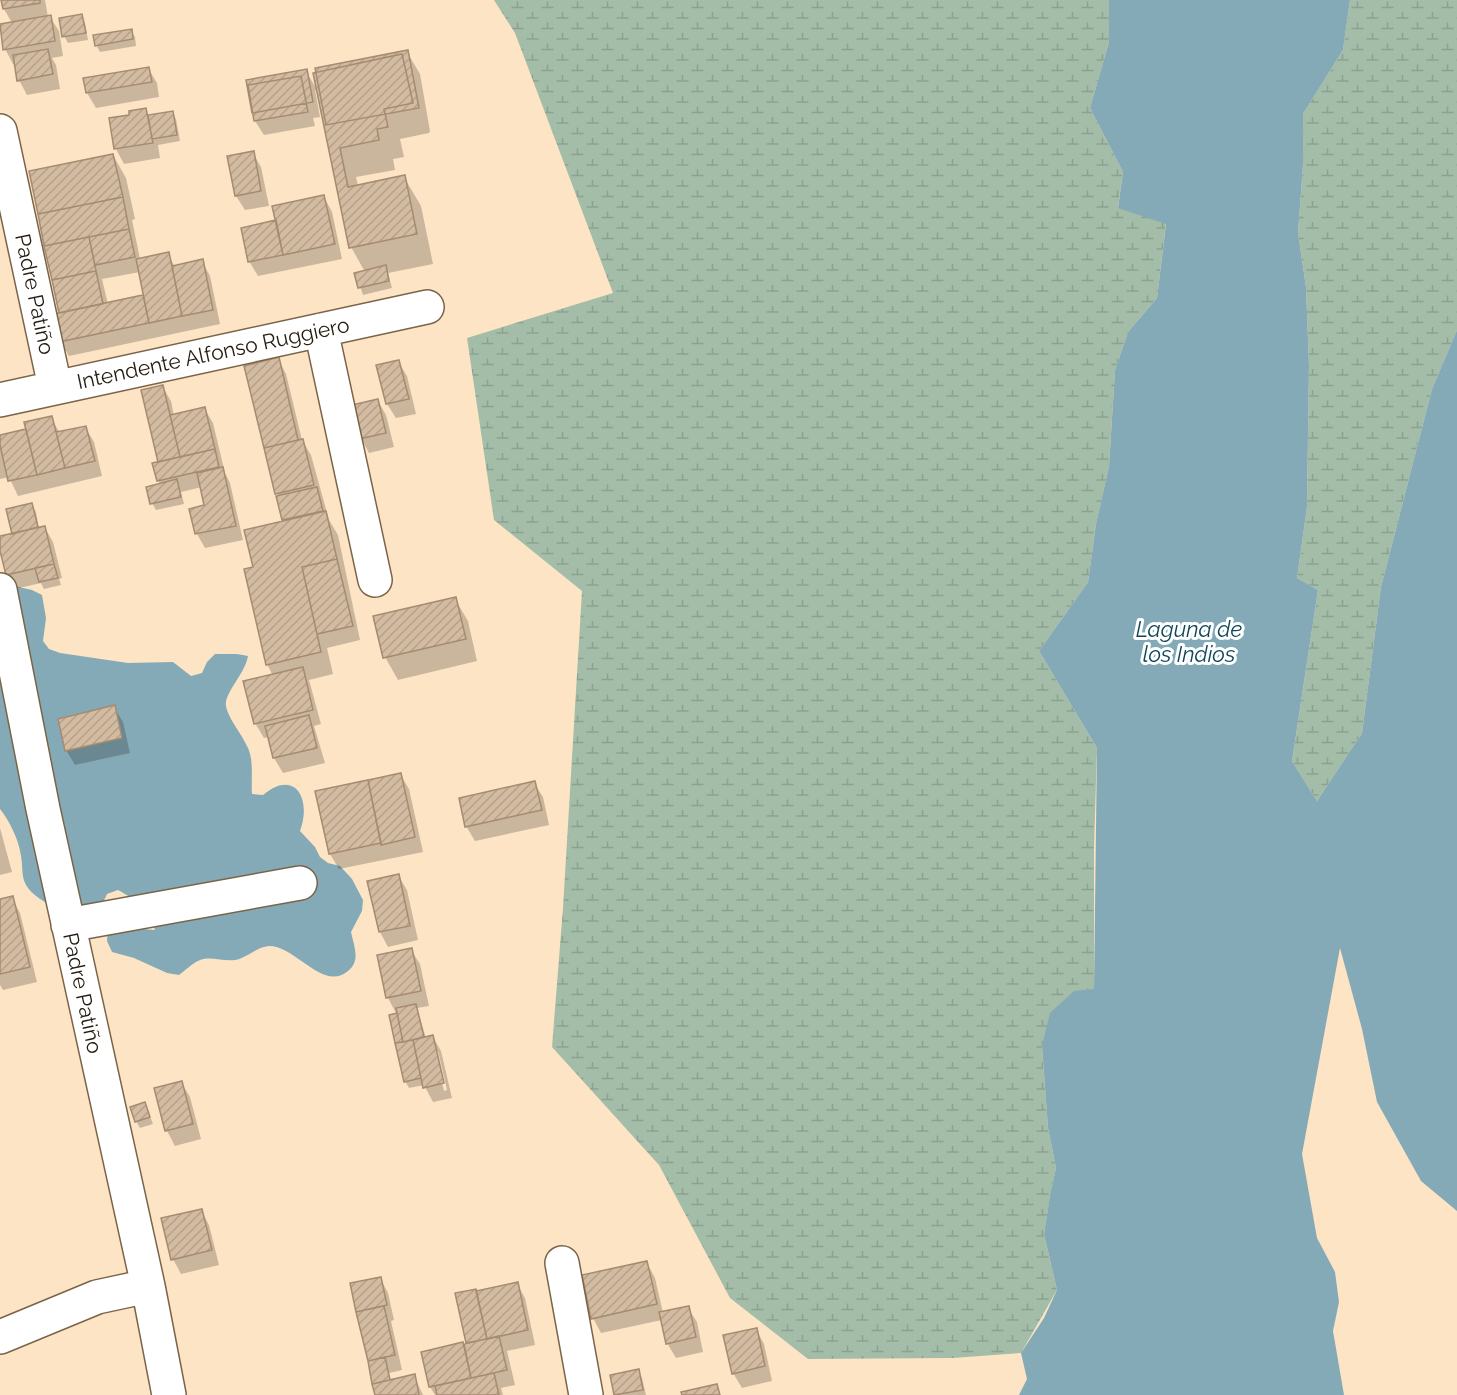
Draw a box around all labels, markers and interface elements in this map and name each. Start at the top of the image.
street label: Padre Patiño [10,231,60,357]
street label: Intendente Alfonso Ruggiero [75,312,351,394]
water label: Laguna de los Indios [1136,616,1242,667]
street label: Padre Patiño [58,930,108,1056]

